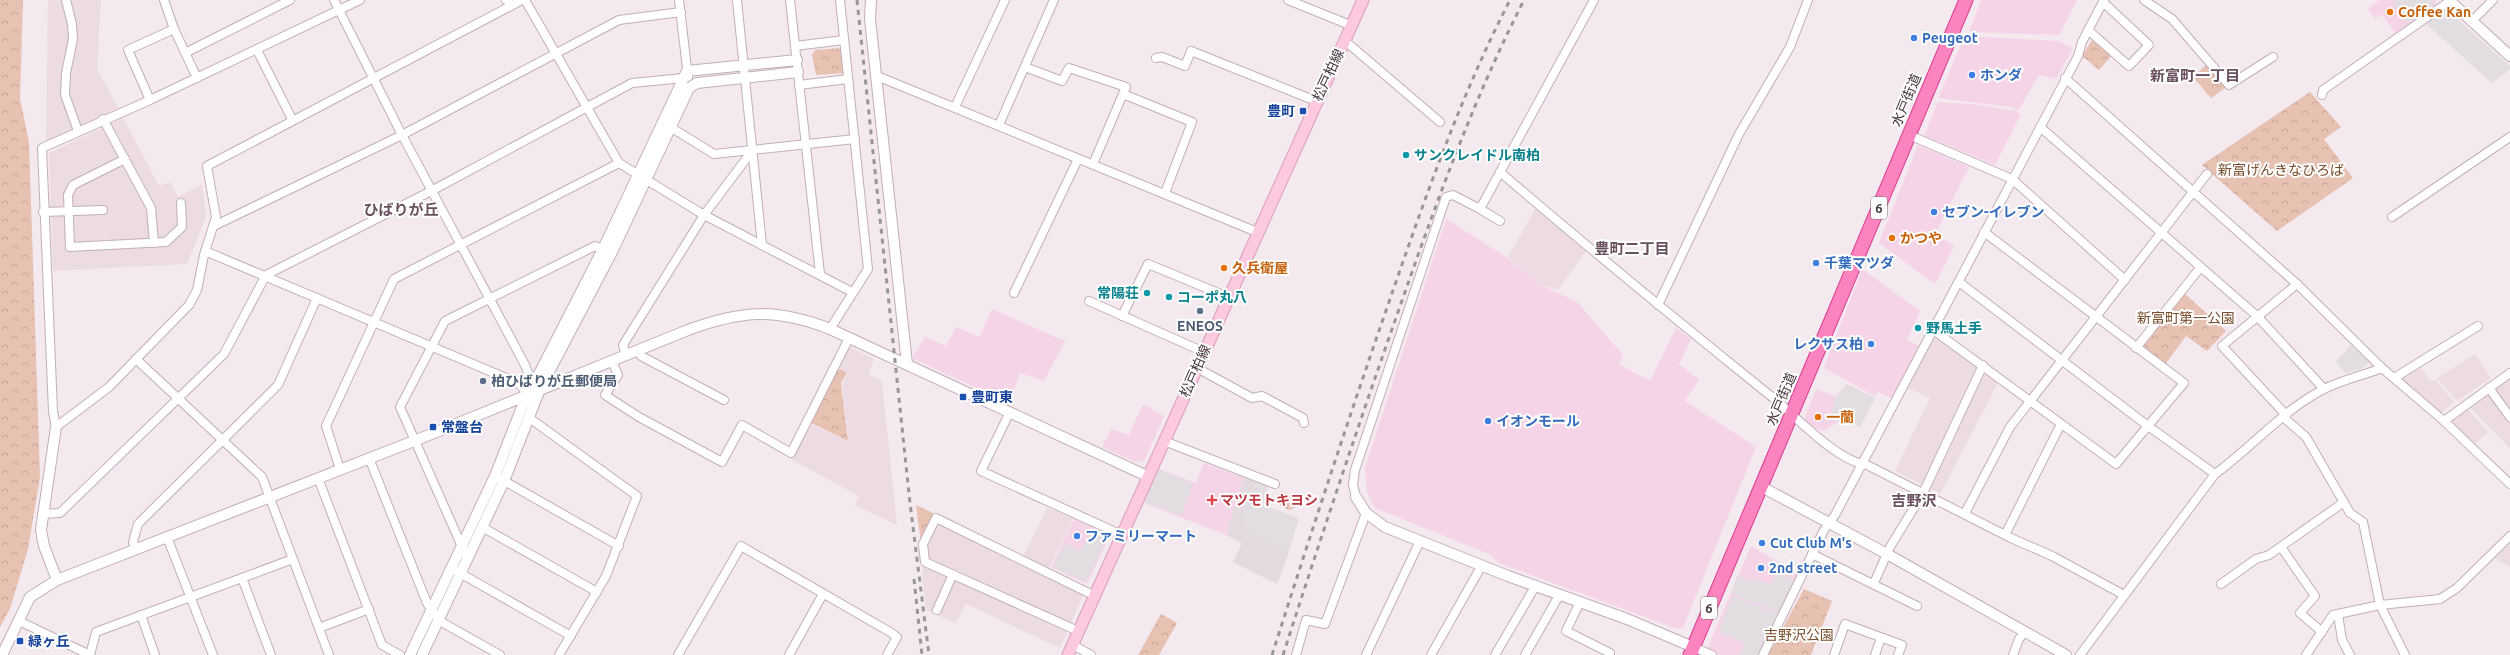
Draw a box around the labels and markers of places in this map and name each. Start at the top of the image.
place label: Coffee Kan [2398,4,2471,20]
marker: Coffee Kan [2385,7,2395,17]
place label: Peugeot [1922,30,1978,46]
marker: Peugeot [1909,33,1919,43]
place label: ホンダ [1980,67,2022,83]
marker: ホンダ [1967,70,1977,80]
place label: 豊町 [1267,103,1295,119]
marker: 豊町 [1298,106,1308,116]
place label: サンクレイドル南柏 [1414,147,1540,163]
marker: サンクレイドル南柏 [1401,150,1411,160]
place label: セブン-イレブン [1942,204,2045,220]
marker: セブン-イレブン [1929,207,1939,217]
place label: かつや [1900,230,1942,246]
marker: かつや [1887,233,1897,243]
place label: 千葉マツダ [1824,255,1894,271]
marker: 千葉マツダ [1811,258,1821,268]
place label: 久兵衛屋 [1232,260,1288,276]
marker: 久兵衛屋 [1219,263,1229,273]
place label: 常陽荘 [1097,285,1139,301]
marker: 常陽荘 [1142,288,1152,298]
place label: コーポ丸八 [1177,289,1247,305]
marker: コーポ丸八 [1164,292,1174,302]
marker: ENEOS [1195,306,1205,316]
place label: ENEOS [1177,318,1223,334]
place label: 野馬土手 [1926,320,1982,336]
marker: 野馬土手 [1913,323,1923,333]
place label: レクサス柏 [1793,336,1863,352]
marker: レクサス柏 [1866,339,1876,349]
place label: 柏ひばりが丘郵便局 [491,373,617,389]
marker: 柏ひばりが丘郵便局 [478,376,488,386]
place label: 豊町東 [971,389,1013,405]
marker: 豊町東 [958,392,968,402]
place label: 一蘭 [1826,409,1854,425]
marker: 一蘭 [1813,412,1823,422]
place label: イオンモール [1496,413,1580,429]
marker: イオンモール [1483,416,1493,426]
place label: 常盤台 [441,419,483,435]
marker: 常盤台 [428,422,438,432]
place label: マツモトキヨシ [1220,492,1318,508]
marker: マツモトキヨシ [1207,495,1217,505]
place label: ファミリーマート [1085,528,1197,544]
marker: ファミリーマート [1072,531,1082,541]
place label: Cut Club M's [1770,535,1852,551]
marker: Cut Club M's [1757,538,1767,548]
place label: 2nd street [1769,560,1837,576]
marker: 2nd street [1756,563,1766,573]
place label: 緑ヶ丘 [28,633,70,649]
marker: 緑ヶ丘 [15,636,25,646]

